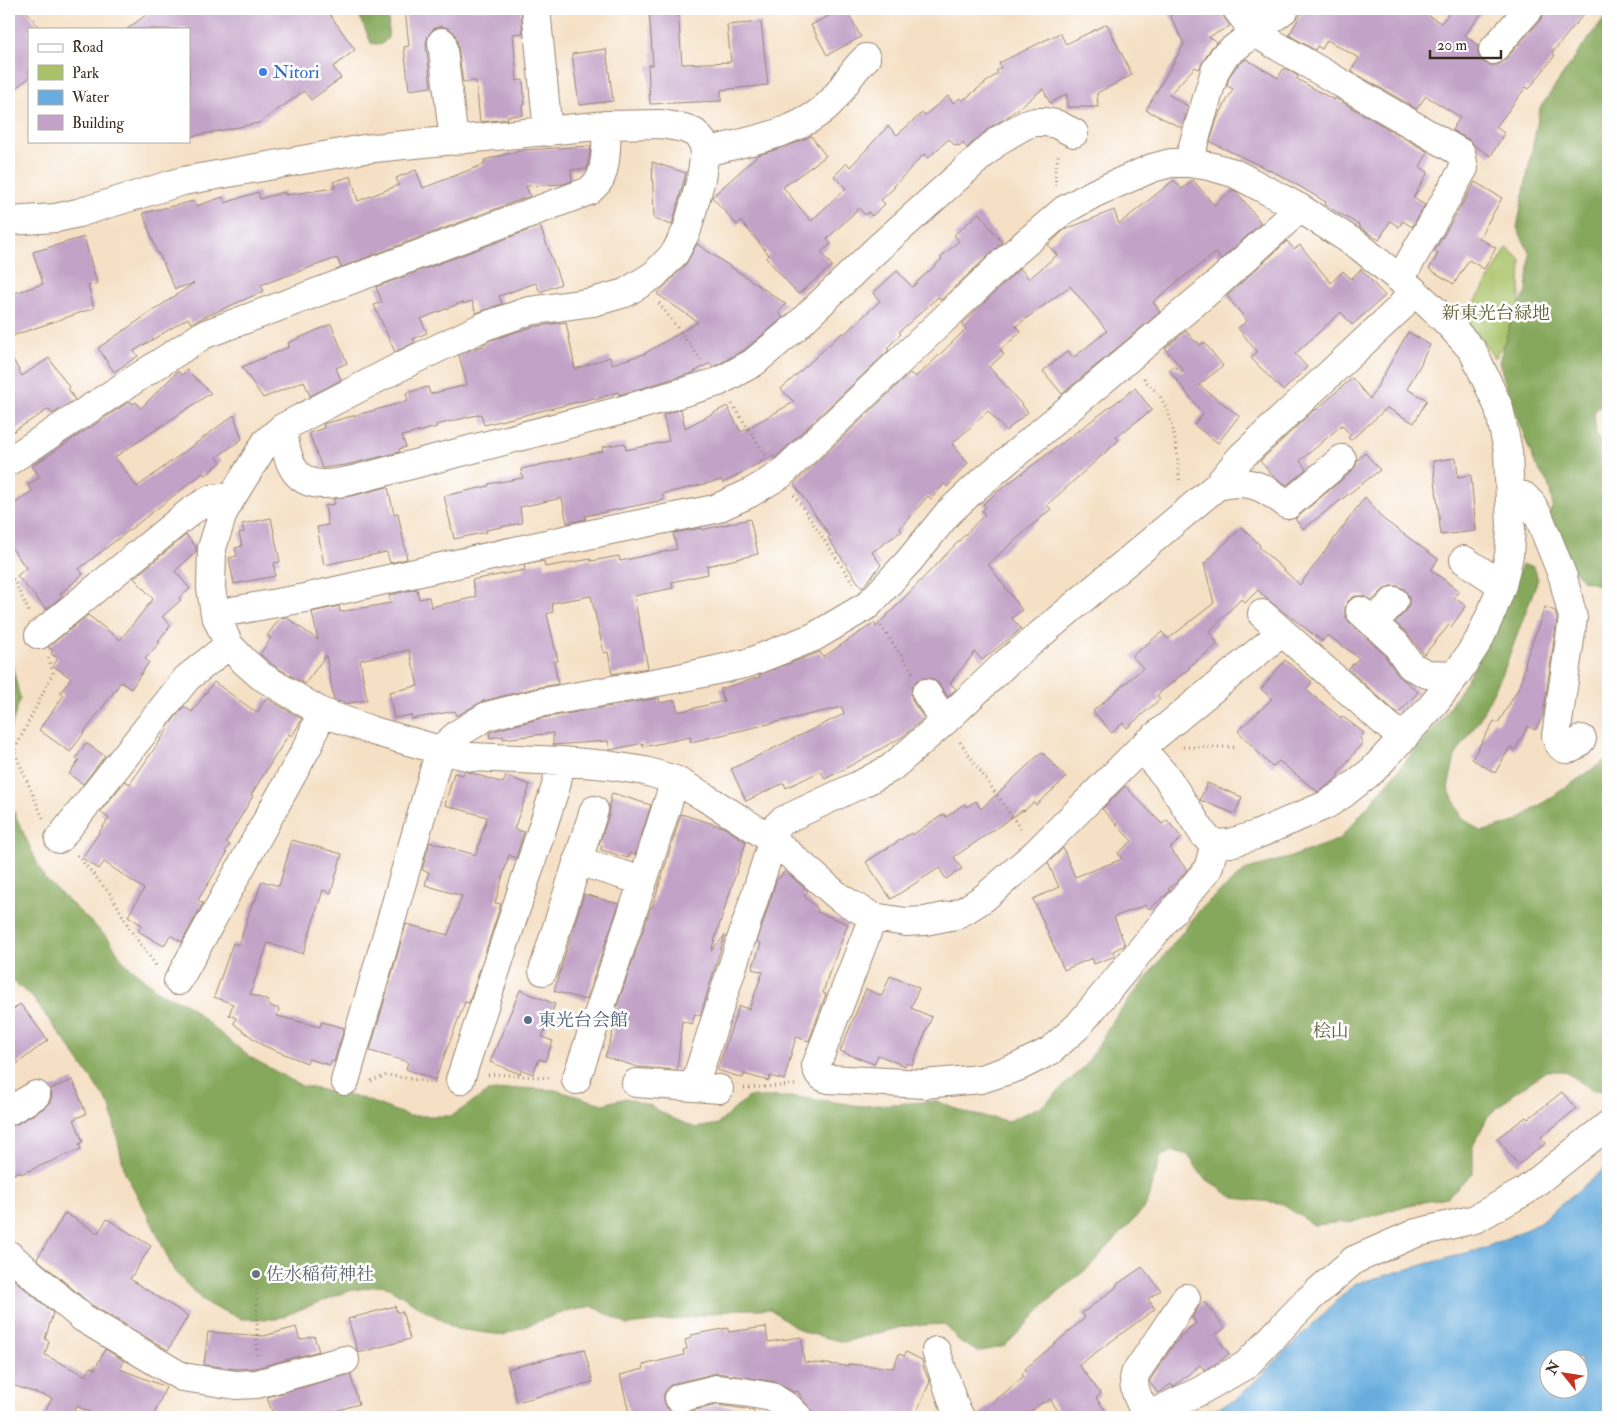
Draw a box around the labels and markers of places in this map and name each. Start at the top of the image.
place label: Nitori [273,61,320,84]
marker: Nitori [257,66,269,78]
place label: 東光台会館 [538,1009,628,1032]
marker: 東光台会館 [522,1014,534,1026]
place label: 佐水稲荷神社 [266,1263,374,1286]
marker: 佐水稲荷神社 [250,1268,262,1280]

